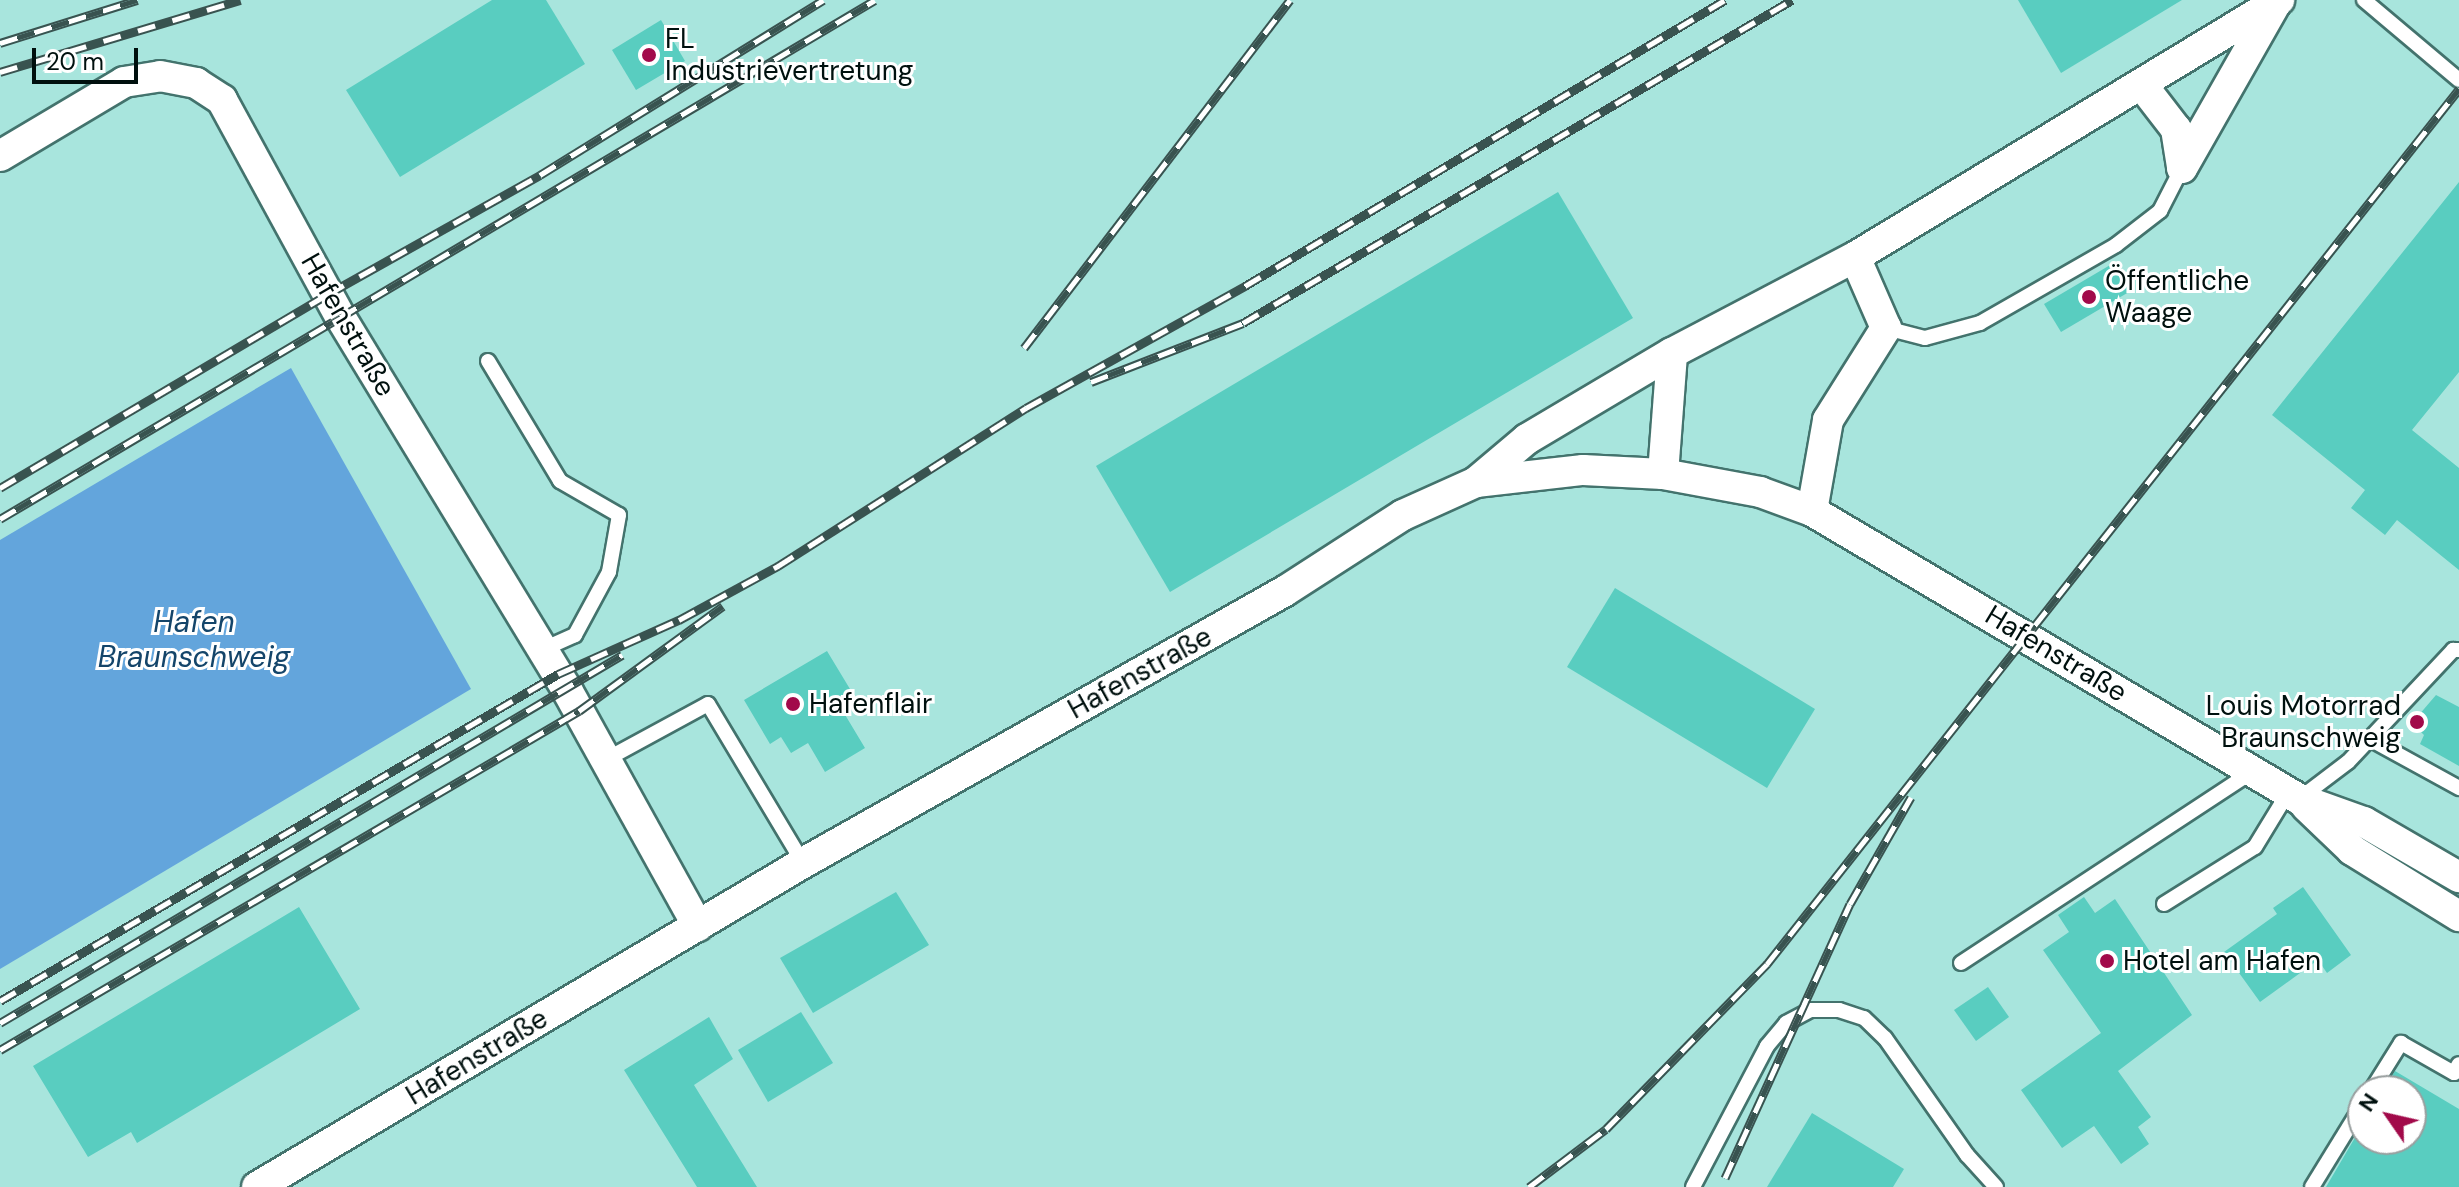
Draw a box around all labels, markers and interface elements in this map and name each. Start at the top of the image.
place label: FL Industrievertretung [665,22,913,88]
scale bar [36,32,142,82]
text: 20 m [46,46,104,77]
marker: FL Industrievertretung [640,46,658,64]
street label: Hafenstraße [294,248,402,402]
place label: Öffentliche Waage [2105,264,2249,330]
marker: Öffentliche Waage [2080,288,2098,306]
street label: Hafenstraße [1979,599,2133,709]
water label: Hafen Braunschweig [98,604,290,674]
street label: Hafenstraße [1062,620,1218,726]
place label: Hafenflair [809,687,932,721]
place label: Louis Motorrad Braunschweig [2206,689,2401,755]
marker: Hafenflair [784,695,802,713]
marker: Louis Motorrad Braunschweig [2408,713,2426,731]
place label: Hotel am Hafen [2123,944,2321,978]
marker: Hotel am Hafen [2098,952,2116,970]
street label: Hafenstraße [400,1002,554,1112]
north arrow [2347,1075,2427,1155]
text: N [2352,1088,2385,1117]

